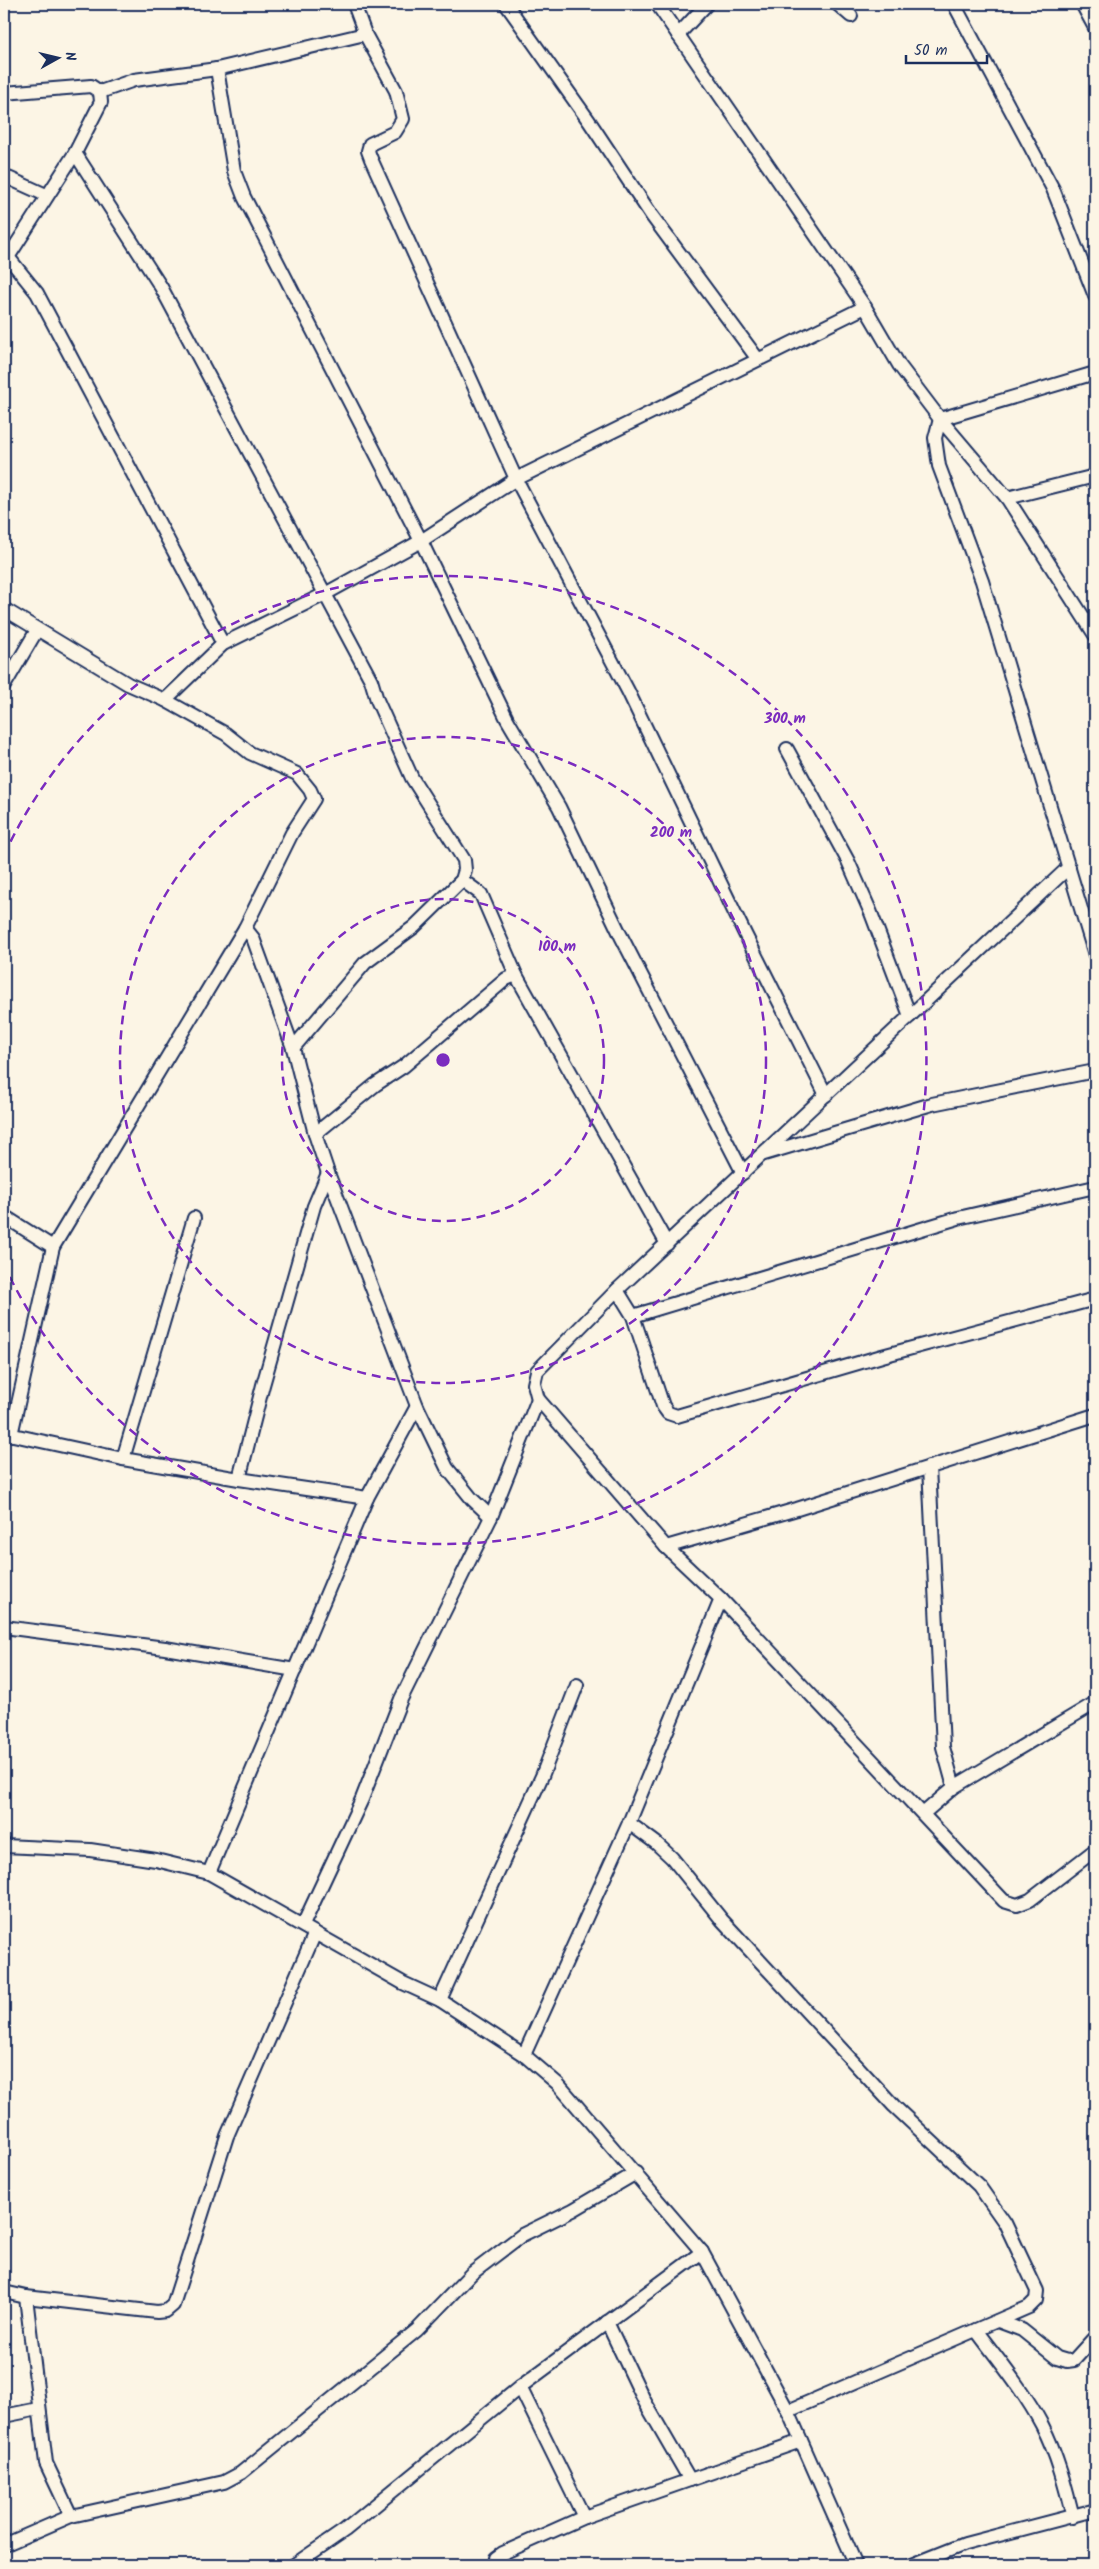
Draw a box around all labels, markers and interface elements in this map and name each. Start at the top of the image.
north arrow [32,32,82,82]
scale bar [906,32,988,64]
text: 50 m [914,39,948,63]
text: N [58,50,81,62]
text: 300 m [763,707,806,731]
text: 200 m [650,821,692,845]
text: 100 m [538,935,576,959]
centre of rings [434,1051,452,1069]

